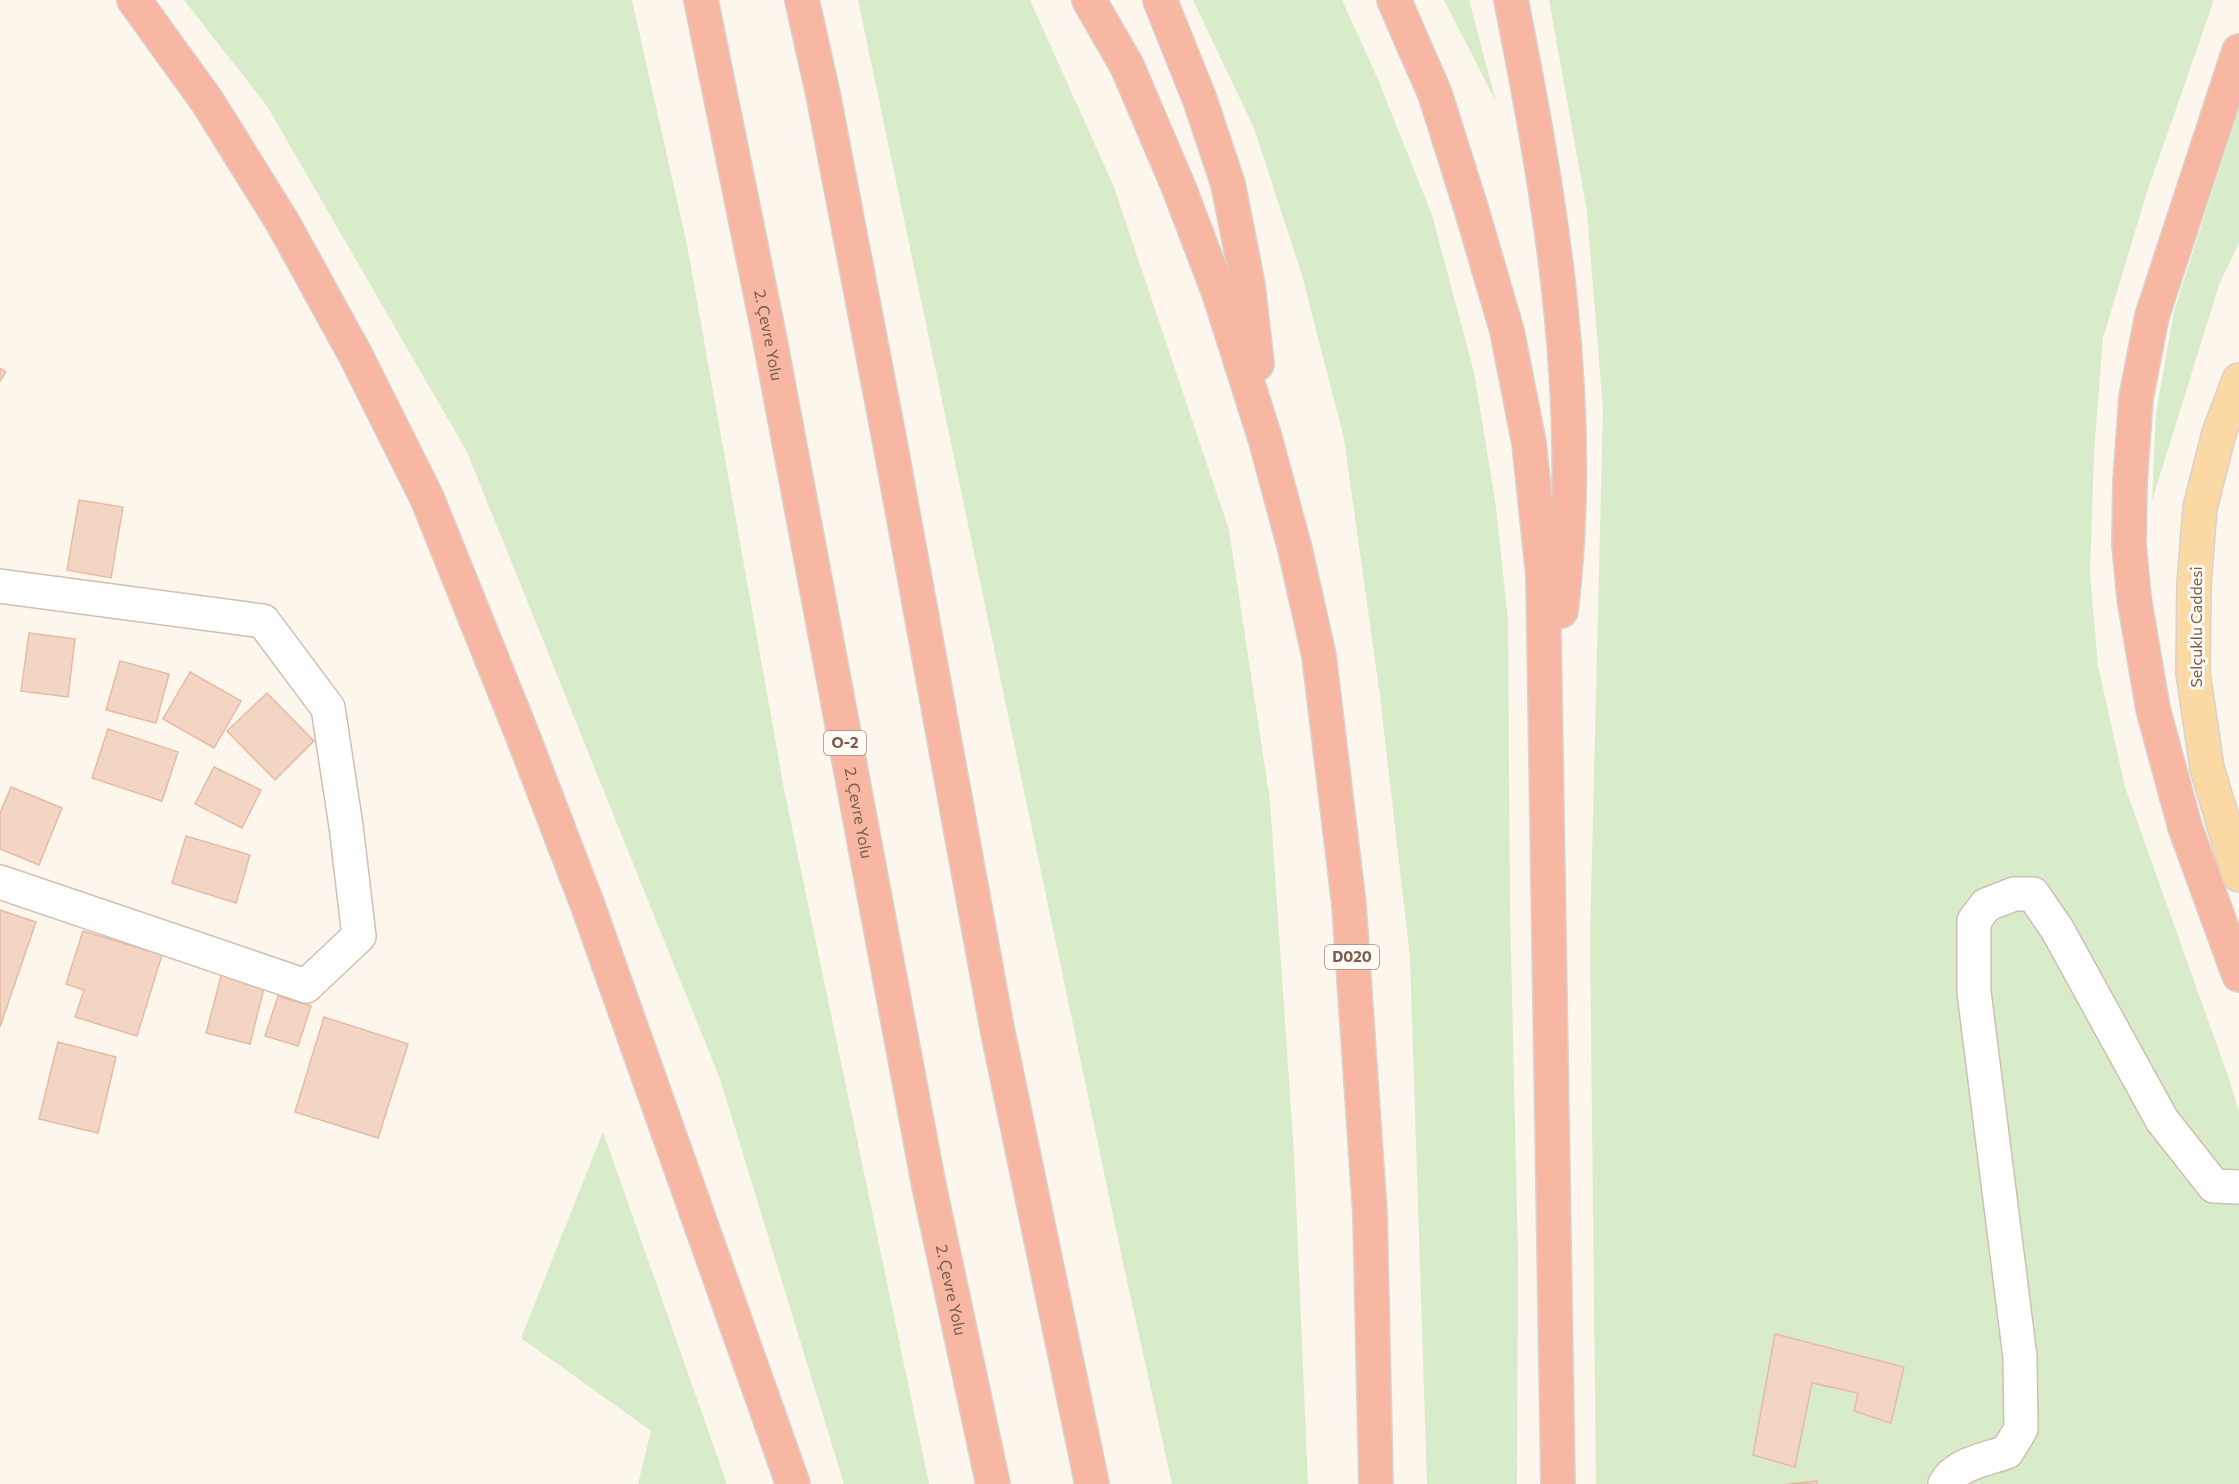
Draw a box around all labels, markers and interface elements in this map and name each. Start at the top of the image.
street label: 2. Çevre Yolu [751,288,787,382]
street label: Selçuklu Caddesi [2186,566,2205,688]
road number: O-2 [824,731,866,755]
street label: 2. Çevre Yolu [841,766,877,860]
road number: D020 [1325,945,1379,969]
street label: 2. Çevre Yolu [933,1243,971,1337]

